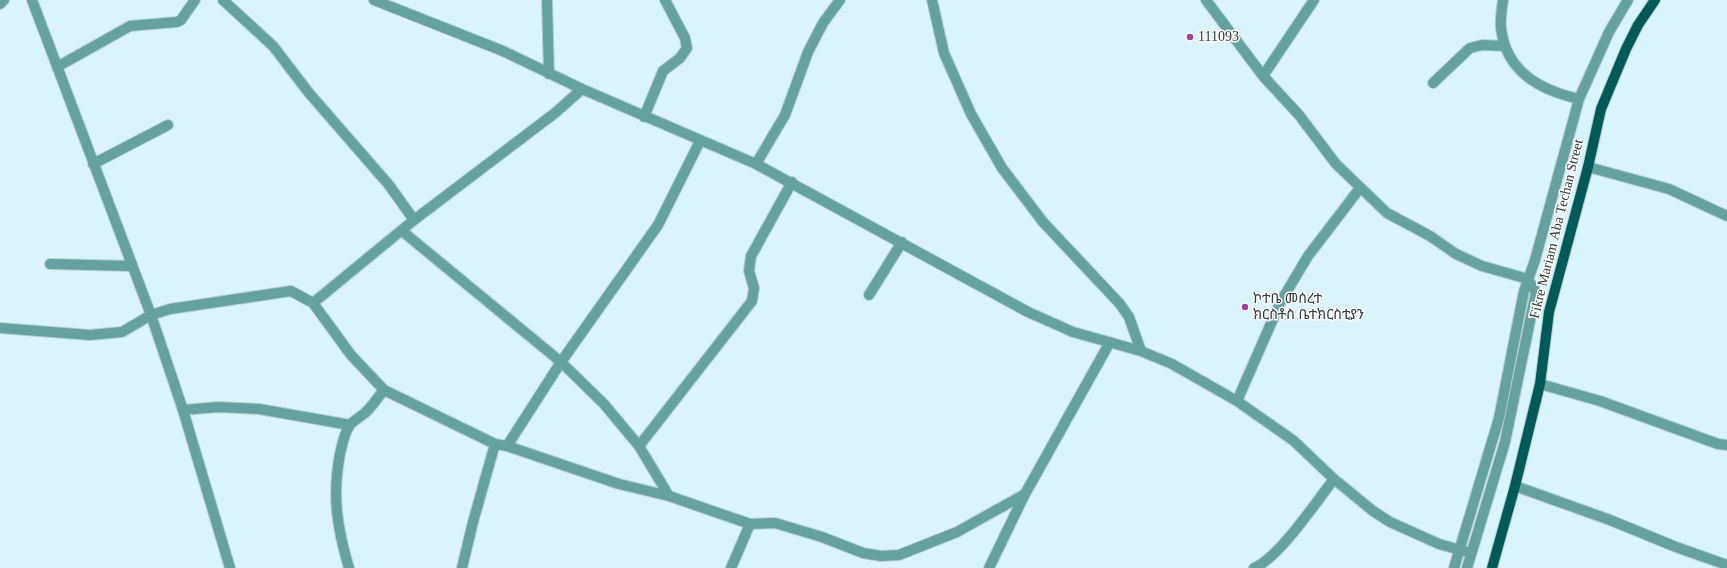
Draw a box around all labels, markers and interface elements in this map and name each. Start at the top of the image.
place label: 111093 [1198,29,1239,45]
marker: 111093 [1185,32,1195,42]
street label: Fikre Mariam Aba Techan Street [1527,138,1587,320]
place label: ኮተቤ መሰረተ ክርስቶስ ቤተክርስቲያን [1253,291,1364,324]
marker: ኮተቤ መሰረተ ክርስቶስ ቤተክርስቲያን [1240,302,1250,312]

